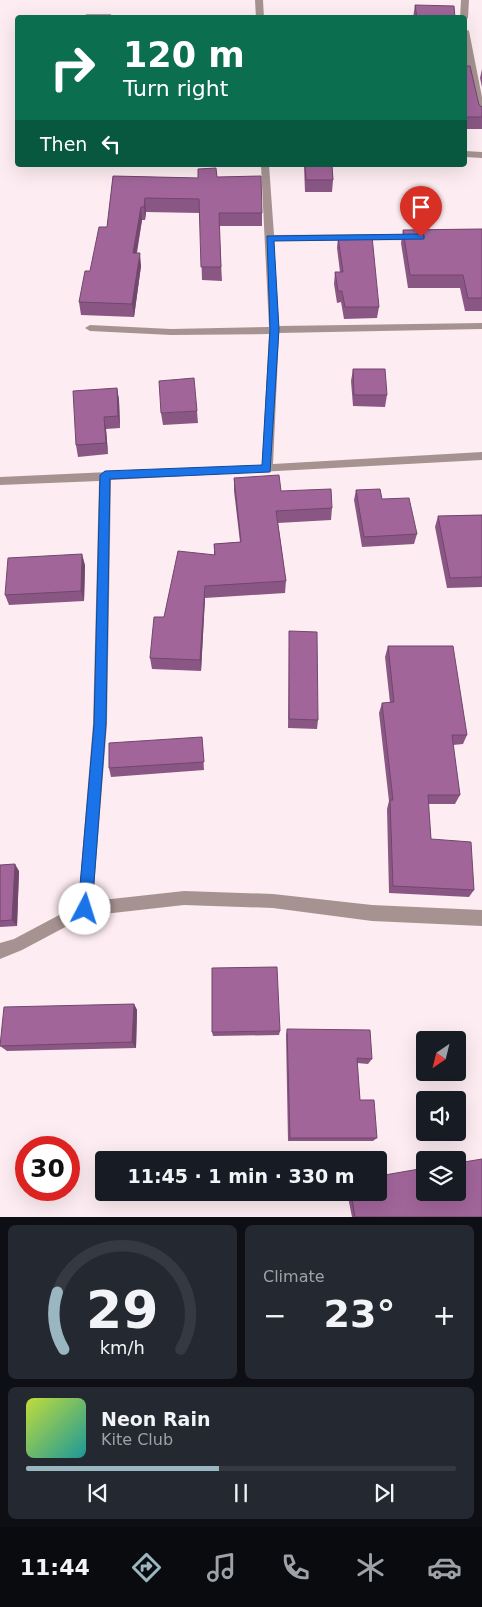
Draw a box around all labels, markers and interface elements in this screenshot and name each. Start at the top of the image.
icon: right [40,35,105,100]
text: 120 m [123,35,245,75]
text: Turn right [123,76,228,101]
icon: left [97,130,125,158]
text: Then [40,133,87,155]
pin [400,186,442,237]
icon: arrive [407,193,435,221]
position arrow [58,882,110,934]
north arrow [416,1031,466,1081]
map controls [416,1031,466,1201]
button: sound [416,1091,466,1141]
speed limit sign: 30 [15,1136,80,1201]
button: layers [416,1151,466,1201]
text: 11:45 · 1 min · 330 m [127,1165,355,1187]
text: Climate [263,1267,325,1286]
text: 29 [86,1280,159,1340]
text: 23° [324,1292,395,1336]
text: − [263,1299,286,1332]
text: + [433,1299,456,1332]
text: km/h [100,1337,145,1358]
text: Neon Rain [101,1408,210,1430]
text: Kite Club [101,1430,173,1449]
icon: previous [84,1479,112,1507]
icon: pause [227,1479,255,1507]
icon: next [370,1479,398,1507]
icon: directions [129,1550,164,1585]
icon: music [204,1550,239,1585]
icon: phone [278,1550,313,1585]
icon: climate [353,1550,388,1585]
icon: car [427,1550,462,1585]
text: 11:44 [20,1555,90,1580]

